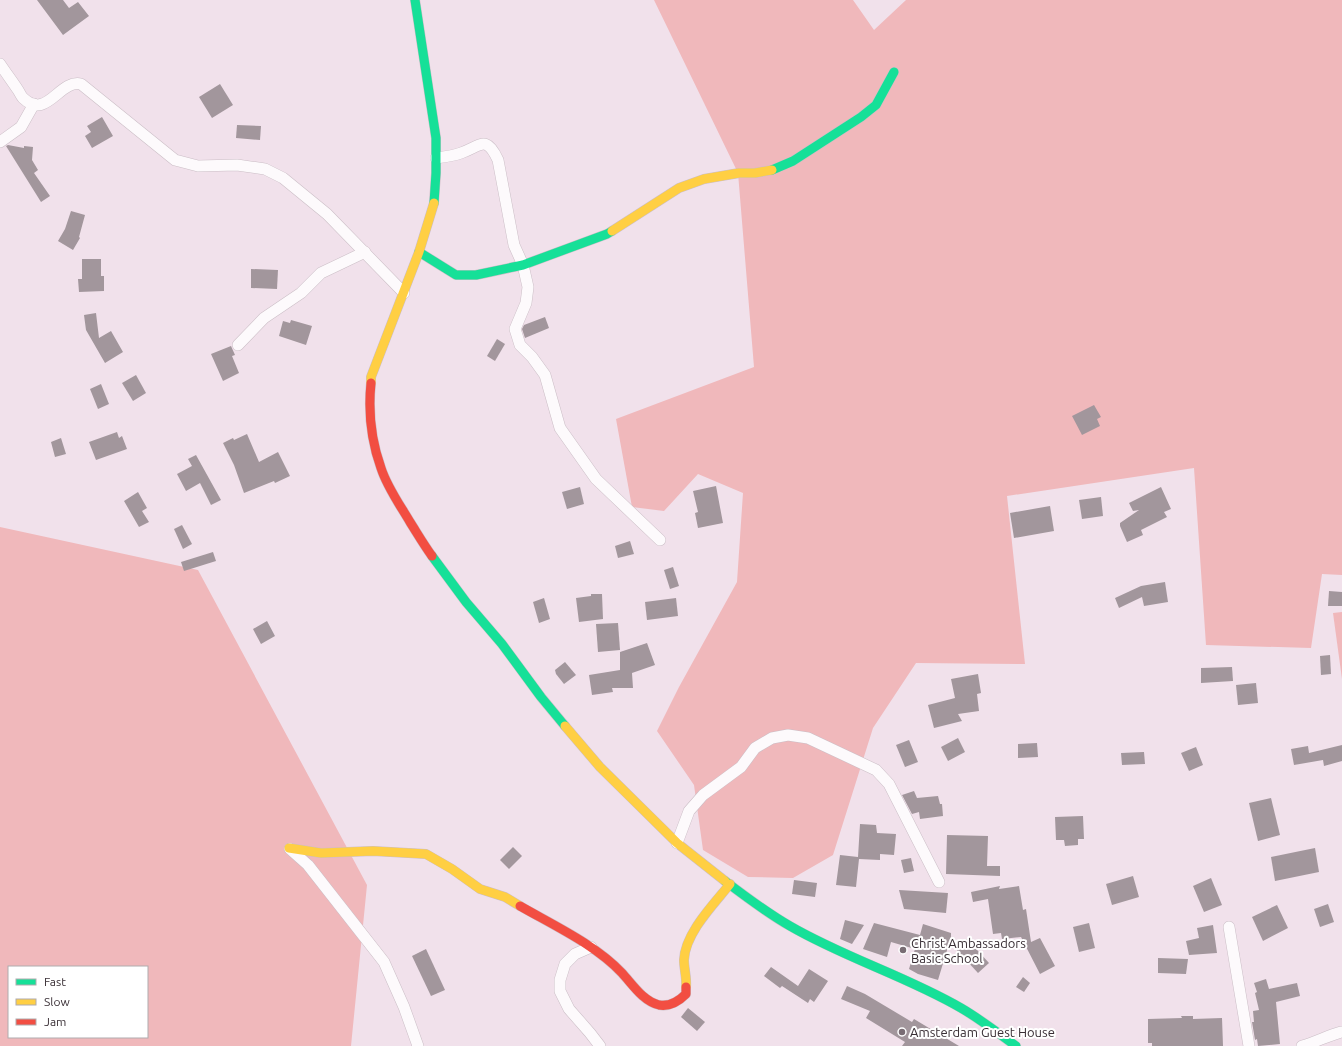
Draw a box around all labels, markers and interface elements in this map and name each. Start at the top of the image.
place label: Christ Ambassadors Basic School [911,936,1026,965]
marker: Christ Ambassadors Basic School [898,945,908,955]
legend [8,966,148,1038]
text: Fast [44,975,66,988]
text: Slow [44,995,70,1008]
text: Jam [44,1015,66,1028]
place label: Amsterdam Guest House [910,1025,1055,1039]
marker: Amsterdam Guest House [897,1027,907,1037]

